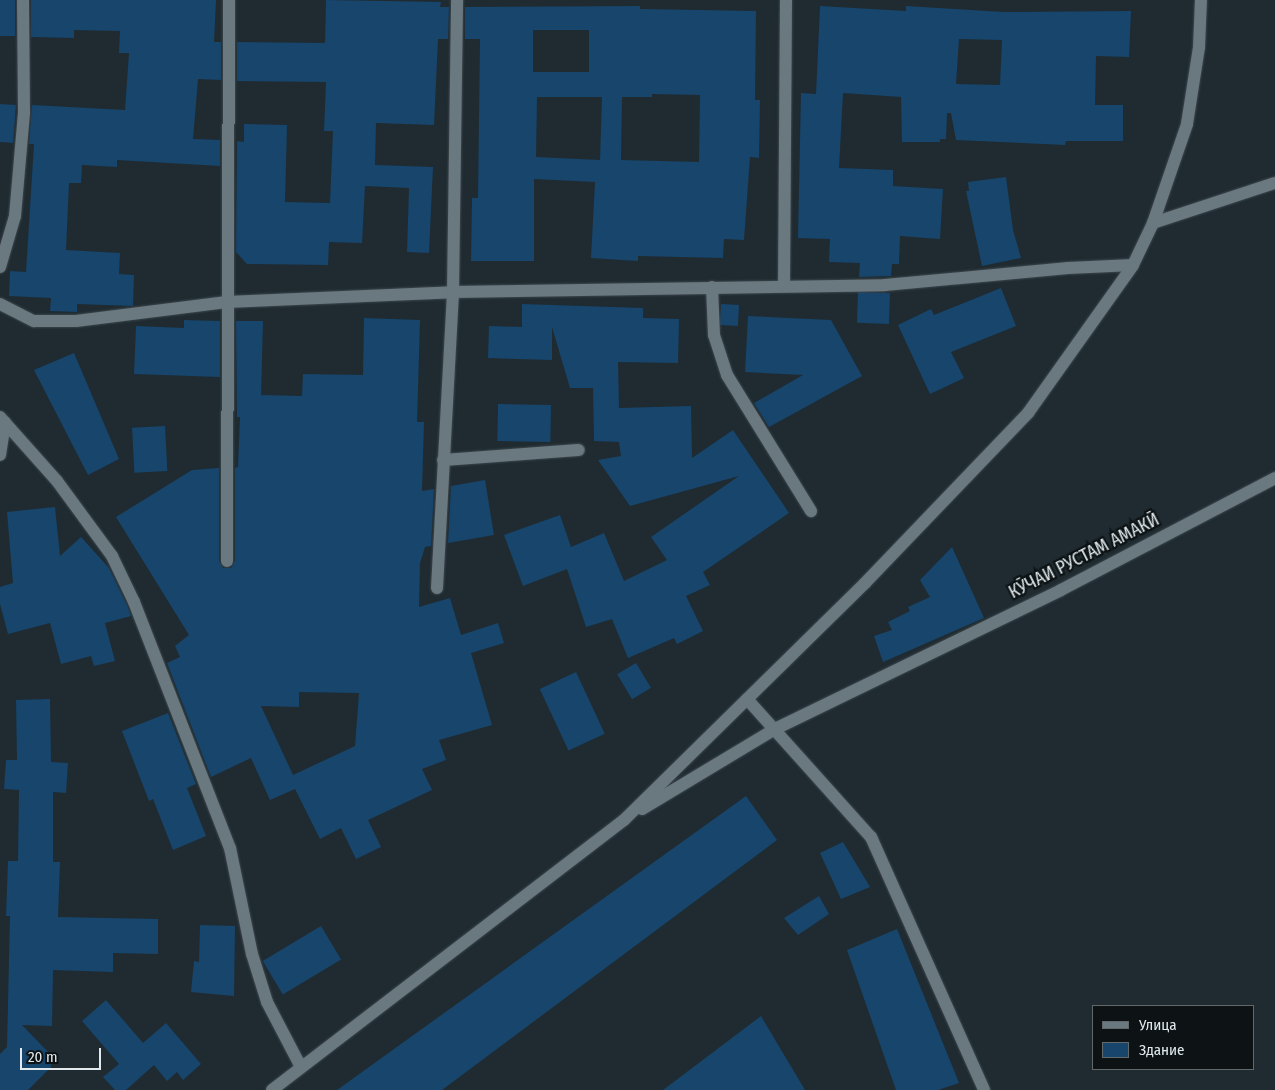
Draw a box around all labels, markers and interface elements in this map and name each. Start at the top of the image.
street label: КӮЧАИ РУСТАМ АМАКӢ [1005,509,1163,603]
legend [1092,1005,1255,1070]
text: Улица [1139,1016,1177,1034]
scale bar [22,1038,104,1070]
text: Здание [1139,1041,1185,1059]
text: 20 m [28,1048,58,1066]

